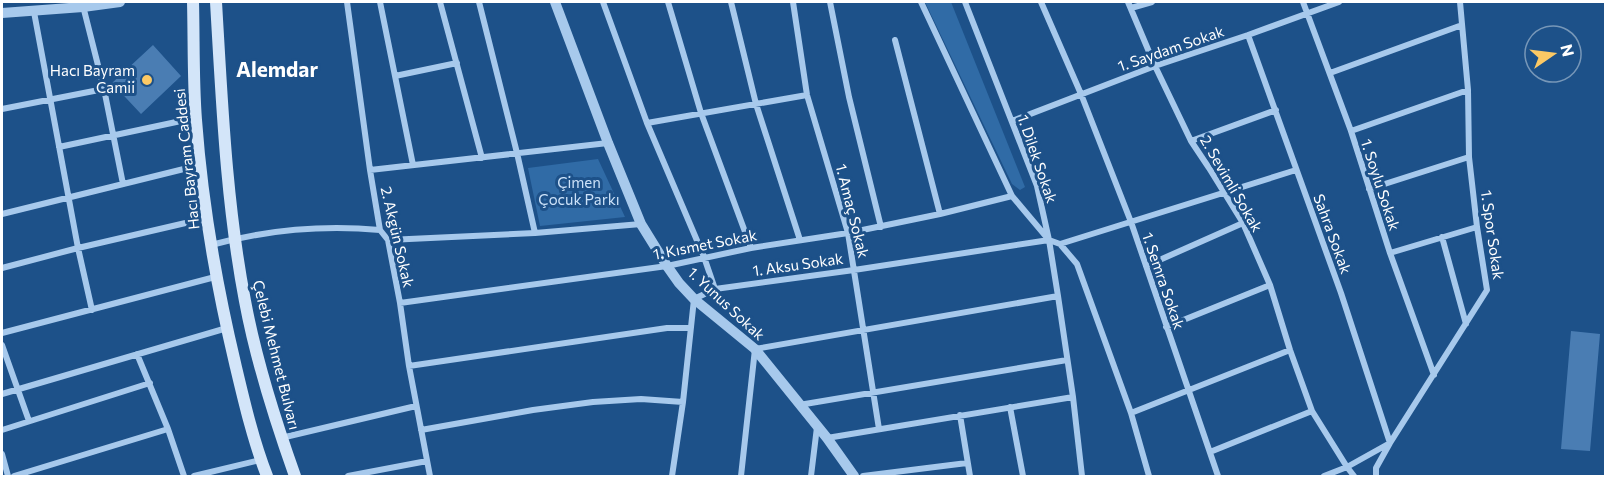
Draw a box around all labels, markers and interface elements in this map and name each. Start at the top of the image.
street label: 1. Saydam Sokak [1115,21,1226,75]
north arrow [1523,24,1583,84]
text: N [1557,42,1579,58]
district label: Alemdar [236,56,318,81]
place label: Hacı Bayram Camii [50,61,135,96]
marker: Hacı Bayram Camii [140,73,154,87]
street label: Hacı Bayram Caddesi [170,88,202,231]
street label: 1. Dilek Sokak [1014,112,1061,205]
street label: 2. Sevimli Sokak [1197,132,1267,235]
street label: 1. Soylu Sokak [1358,137,1404,233]
street label: 1. Amaç Sokak [833,162,873,260]
park label: Çimen Çocuk Parkı [538,173,620,208]
street label: 2. Akgün Sokak [378,185,418,289]
street label: 1. Spor Sokak [1478,189,1508,281]
street label: Sahra Sokak [1310,191,1356,276]
street label: 1. Kısmet Sokak [651,225,758,263]
street label: 1. Semra Sokak [1139,230,1189,331]
street label: 1. Aksu Sokak [751,249,844,279]
street label: 1. Yunus Sokak [684,263,769,343]
street label: Çelebi Mehmet Bulvarı [250,278,304,431]

